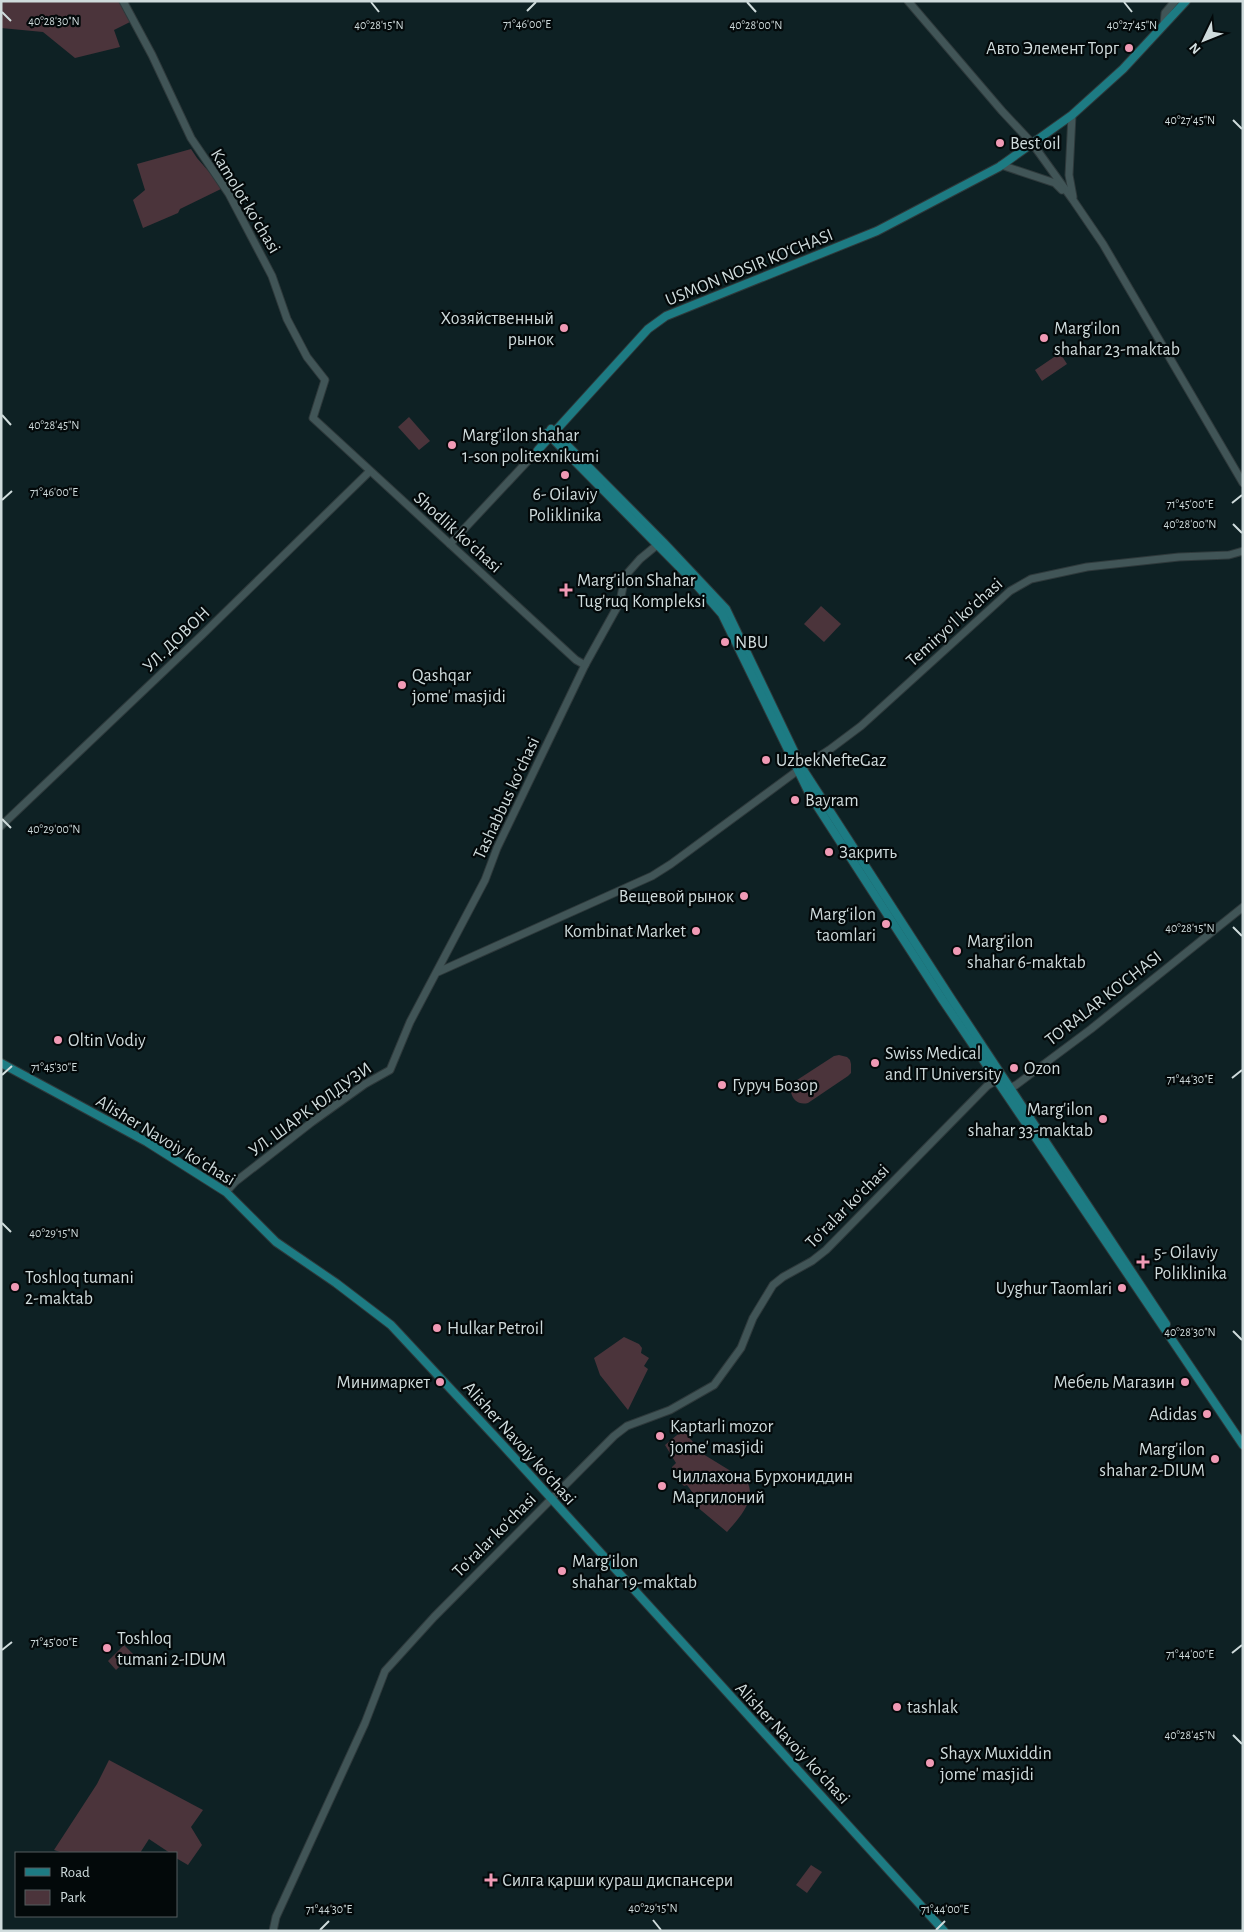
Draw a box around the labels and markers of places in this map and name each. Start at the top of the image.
place label: Авто Элемент Торг [986,40,1120,58]
marker: Авто Элемент Торг [1123,42,1135,54]
place label: Best oil [1010,135,1061,153]
marker: Best oil [994,137,1006,149]
place label: Хозяйственный рынок [441,310,555,349]
place label: Marg'ilon shahar 23-maktab [1054,320,1180,359]
marker: Хозяйственный рынок [558,322,570,334]
marker: Marg'ilon shahar 23-maktab [1038,332,1050,344]
place label: Margʻilon shahar 1-son politexnikumi [462,427,599,466]
marker: Margʻilon shahar 1-son politexnikumi [446,439,458,451]
marker: 6- Oilaviy Poliklinika [559,469,571,481]
place label: 6- Oilaviy Poliklinika [528,486,602,525]
place label: Marg'ilon Shahar Tug'ruq Kompleksi [577,572,706,611]
marker: Marg'ilon Shahar Tug'ruq Kompleksi [559,583,573,597]
place label: NBU [735,634,768,652]
marker: NBU [719,636,731,648]
place label: Qashqar jome' masjidi [412,667,506,706]
marker: Qashqar jome' masjidi [396,679,408,691]
place label: UzbekNefteGaz [776,752,886,770]
marker: UzbekNefteGaz [760,754,772,766]
place label: Bayram [805,792,859,810]
marker: Bayram [789,794,801,806]
place label: Закрить [839,844,897,862]
marker: Закрить [823,846,835,858]
place label: Вещевой рынок [619,888,735,906]
marker: Вещевой рынок [738,890,750,902]
place label: Margʻilon taomlari [810,906,876,945]
marker: Margʻilon taomlari [880,918,892,930]
place label: Kombinat Market [564,923,686,941]
marker: Kombinat Market [690,925,702,937]
place label: Marg'ilon shahar 6-maktab [967,933,1086,972]
marker: Marg'ilon shahar 6-maktab [951,945,963,957]
place label: Oltin Vodiy [68,1032,146,1050]
marker: Oltin Vodiy [52,1034,64,1046]
place label: Swiss Medical and IT University [885,1045,1002,1084]
marker: Swiss Medical and IT University [869,1057,881,1069]
place label: Ozon [1024,1060,1061,1078]
marker: Ozon [1008,1062,1020,1074]
place label: Гуруч Бозор [732,1077,818,1095]
marker: Гуруч Бозор [716,1079,728,1091]
place label: Marg'ilon shahar 33-maktab [968,1101,1093,1140]
marker: Marg'ilon shahar 33-maktab [1097,1113,1109,1125]
place label: 5- Oilaviy Poliklinika [1154,1244,1227,1283]
marker: 5- Oilaviy Poliklinika [1136,1255,1150,1269]
place label: Toshloq tumani 2-maktab [25,1269,134,1308]
place label: Uyghur Taomlari [996,1280,1112,1298]
marker: Toshloq tumani 2-maktab [9,1281,21,1293]
marker: Uyghur Taomlari [1116,1282,1128,1294]
place label: Hulkar Petroil [447,1320,544,1338]
marker: Hulkar Petroil [431,1322,443,1334]
place label: Мебель Магазин [1053,1373,1175,1392]
place label: Минимаркет [336,1374,431,1392]
marker: Минимаркет [434,1376,446,1388]
marker: Мебель Магазин [1179,1376,1191,1388]
place label: Adidas [1149,1406,1197,1424]
marker: Adidas [1201,1408,1213,1420]
place label: Kaptarli mozor jome' masjidi [670,1418,773,1457]
marker: Kaptarli mozor jome' masjidi [654,1430,666,1442]
place label: Marg'ilon shahar 2-DIUM [1099,1441,1205,1480]
marker: Marg'ilon shahar 2-DIUM [1209,1453,1221,1465]
place label: Чиллахона Бурхониддин Маргилоний [672,1468,853,1507]
marker: Чиллахона Бурхониддин Маргилоний [656,1480,668,1492]
place label: Marg'ilon shahar 19-maktab [572,1553,697,1592]
marker: Marg'ilon shahar 19-maktab [556,1565,568,1577]
place label: Toshloq tumani 2-IDUM [117,1630,226,1669]
marker: Toshloq tumani 2-IDUM [101,1642,113,1654]
place label: tashlak [907,1699,959,1717]
marker: tashlak [891,1701,903,1713]
place label: Shayx Muxiddin jome' masjidi [940,1745,1052,1784]
marker: Shayx Muxiddin jome' masjidi [924,1757,936,1769]
place label: Силга қарши кураш диспансери [502,1872,733,1890]
marker: Силга қарши кураш диспансери [484,1873,498,1887]

